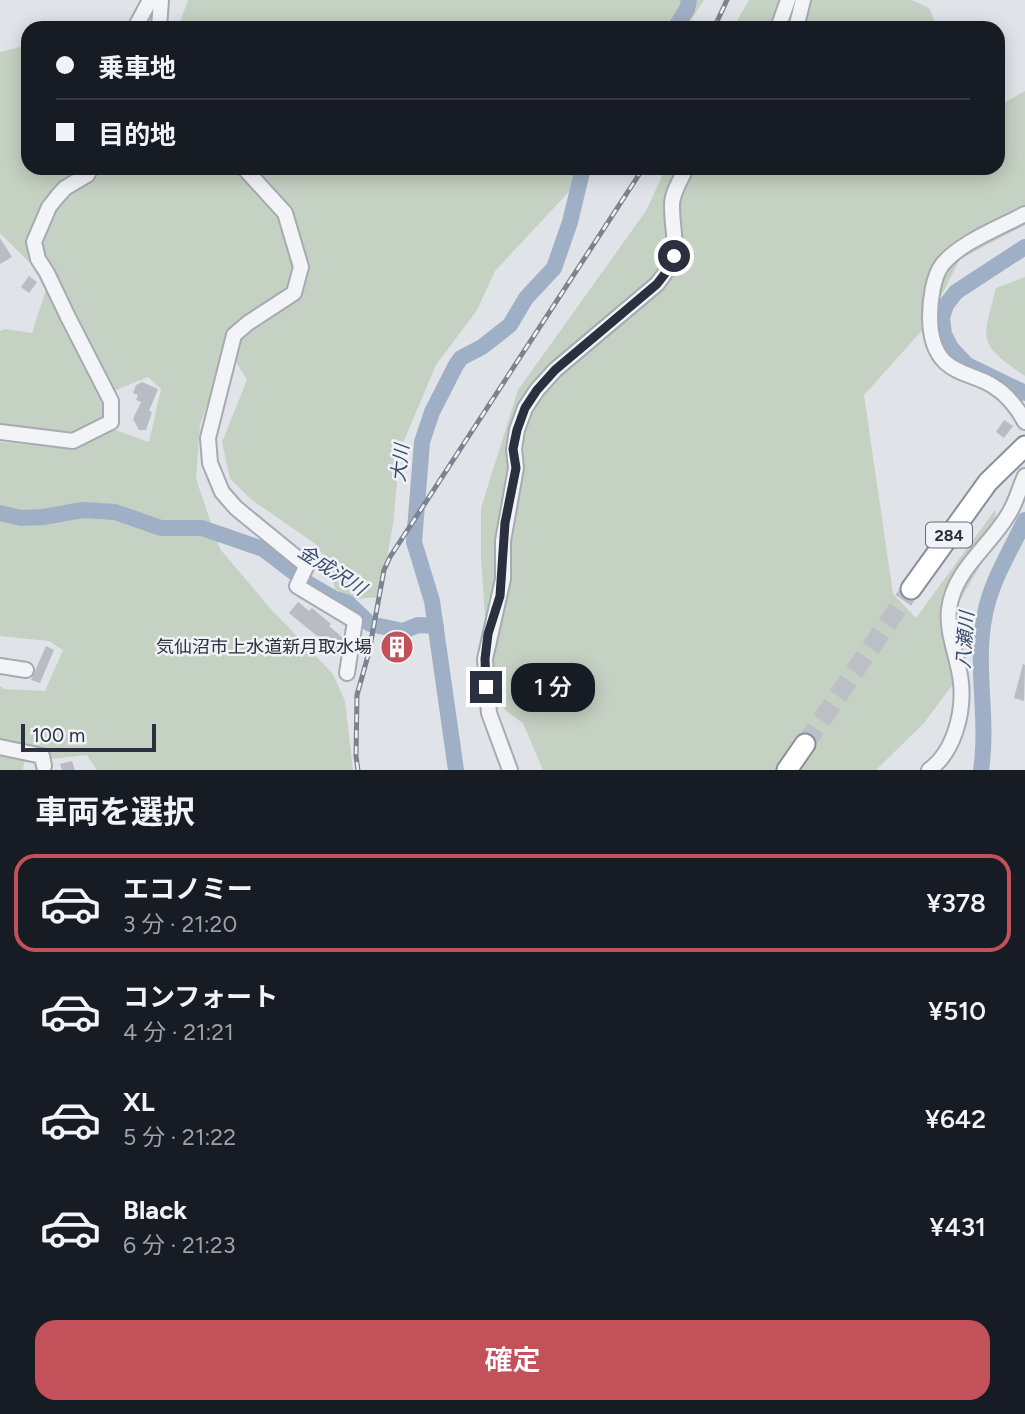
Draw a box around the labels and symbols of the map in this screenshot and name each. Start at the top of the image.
route start [658,240,690,272]
water label: 大川 [387,441,414,483]
road number: 284 [926,522,972,548]
water label: 金成沢川 [294,540,372,601]
water label: 八瀬川 [952,609,979,669]
building icon: 気仙沼市上水道新月取水場 [378,628,416,666]
place label: 気仙沼市上水道新月取水場 [156,636,372,658]
callout: 1 分 [510,662,594,712]
route end [470,671,502,703]
scale bar [21,721,156,753]

